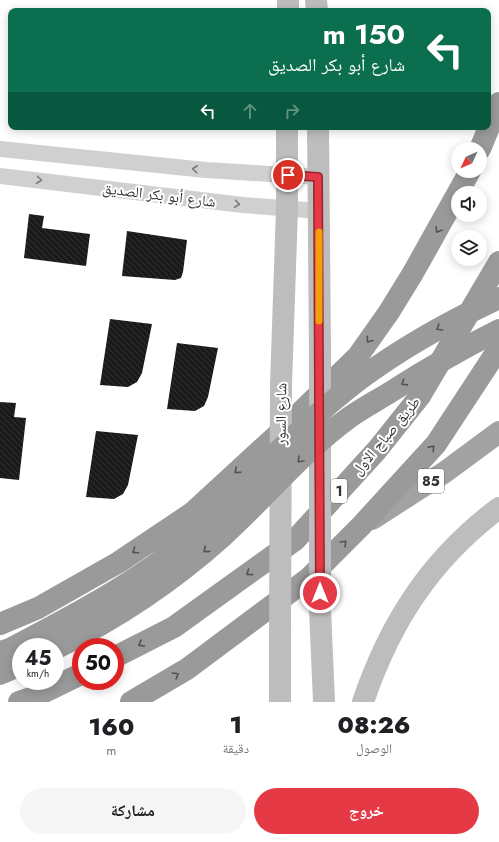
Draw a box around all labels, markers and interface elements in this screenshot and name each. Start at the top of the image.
text: 150 m [323,14,405,55]
icon: left [419,24,471,76]
text: شارع أبو بكر الصديق [268,52,405,78]
icon: left [197,100,219,122]
icon: ahead [239,100,261,122]
icon: right [281,100,303,122]
north arrow [451,142,487,178]
map controls [451,142,487,266]
pin [271,158,305,192]
icon: arrive [277,164,299,186]
one-way arrow [192,165,198,174]
one-way arrow [36,176,42,185]
street label: شارع أبو بكر الصديق [101,177,217,213]
button: sound [451,186,487,222]
one-way arrow [234,199,240,208]
one-way arrow [435,226,443,233]
button: layers [451,230,487,266]
one-way arrow [436,324,443,331]
one-way arrow [367,336,374,343]
one-way arrow [401,378,408,386]
street label: شارع السور [269,382,293,446]
street label: طريق صباح الاول [347,392,426,480]
one-way arrow [428,445,435,453]
one-way arrow [297,456,305,463]
one-way arrow [235,466,242,473]
road number: 85 [418,469,444,493]
road number: 1 [331,479,347,503]
one-way arrow [339,540,347,548]
one-way arrow [132,546,139,554]
one-way arrow [204,546,211,553]
one-way arrow [247,568,254,575]
position arrow [299,572,341,614]
speed limit sign: 50 [72,638,124,690]
one-way arrow [138,639,145,647]
text: 45 [25,644,51,673]
text: km/h [27,666,49,681]
one-way arrow [172,672,179,680]
text: 1 [230,707,242,742]
text: 08:26 [338,707,411,742]
text: 160 [89,709,134,744]
text: دقيقة [223,739,249,758]
text: الوصول [356,739,392,758]
text: m [106,741,116,760]
button: مشاركة [20,788,246,834]
button: خروج [254,788,479,834]

